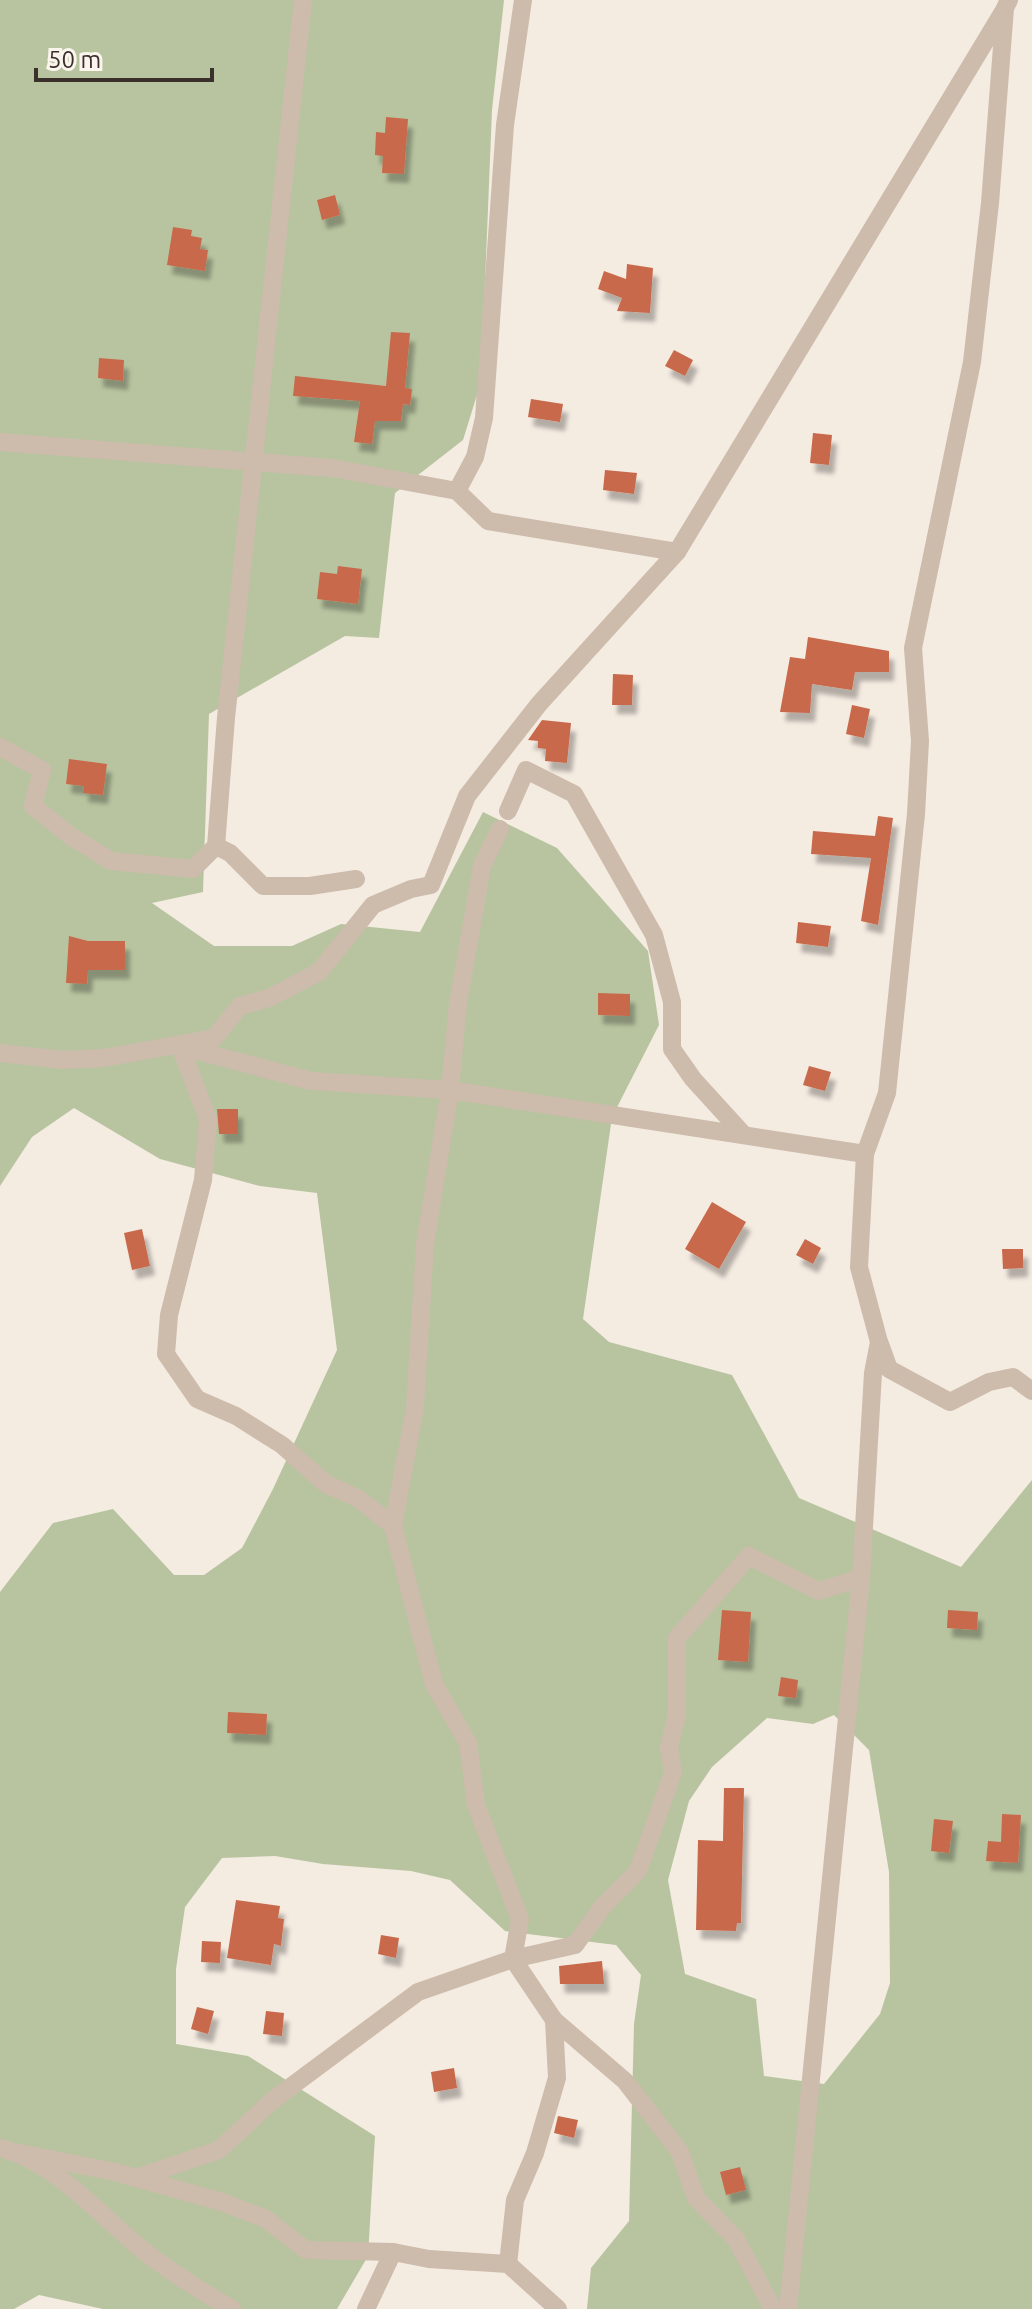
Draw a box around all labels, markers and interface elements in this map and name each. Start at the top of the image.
scale bar [36,32,212,82]
text: 50 m [48,46,101,73]

